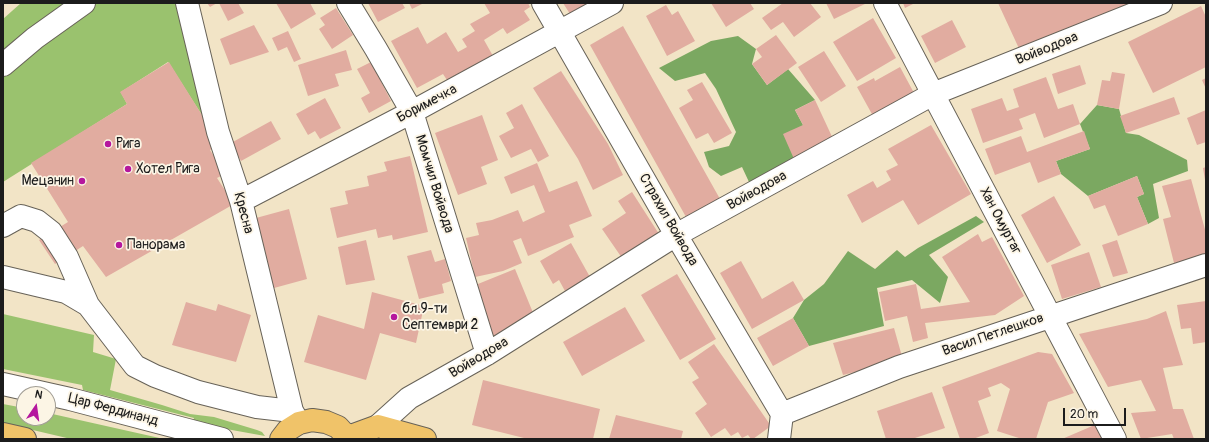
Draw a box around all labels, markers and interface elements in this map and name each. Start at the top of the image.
street label: Войводова [1013,29,1081,69]
street label: Боримечка [394,81,460,127]
street label: Момчил Войвода [411,133,457,235]
place label: Рига [116,136,140,152]
marker: Рига [103,139,113,149]
place label: Хотел Рига [136,161,200,177]
marker: Хотел Рига [123,164,133,174]
street label: Войводова [724,168,790,214]
street label: Страхил Войвода [635,171,701,269]
place label: Мецанин [22,173,74,189]
marker: Мецанин [77,176,87,186]
street label: Хан Омуртаг [975,185,1025,257]
street label: Кресна [229,190,257,236]
place label: Панорама [127,237,185,253]
marker: Панорама [114,240,124,250]
place label: бл.9-ти Септември 2 [402,301,478,334]
street label: Васил Петлешков [940,310,1046,360]
marker: бл.9-ти Септември 2 [389,312,399,322]
street label: Войводова [446,334,512,382]
north arrow [16,386,56,426]
text: N [34,388,44,402]
street label: Цар Фердинанд [66,390,160,430]
scale bar [1065,400,1128,426]
text: 20 m [1070,407,1098,422]

